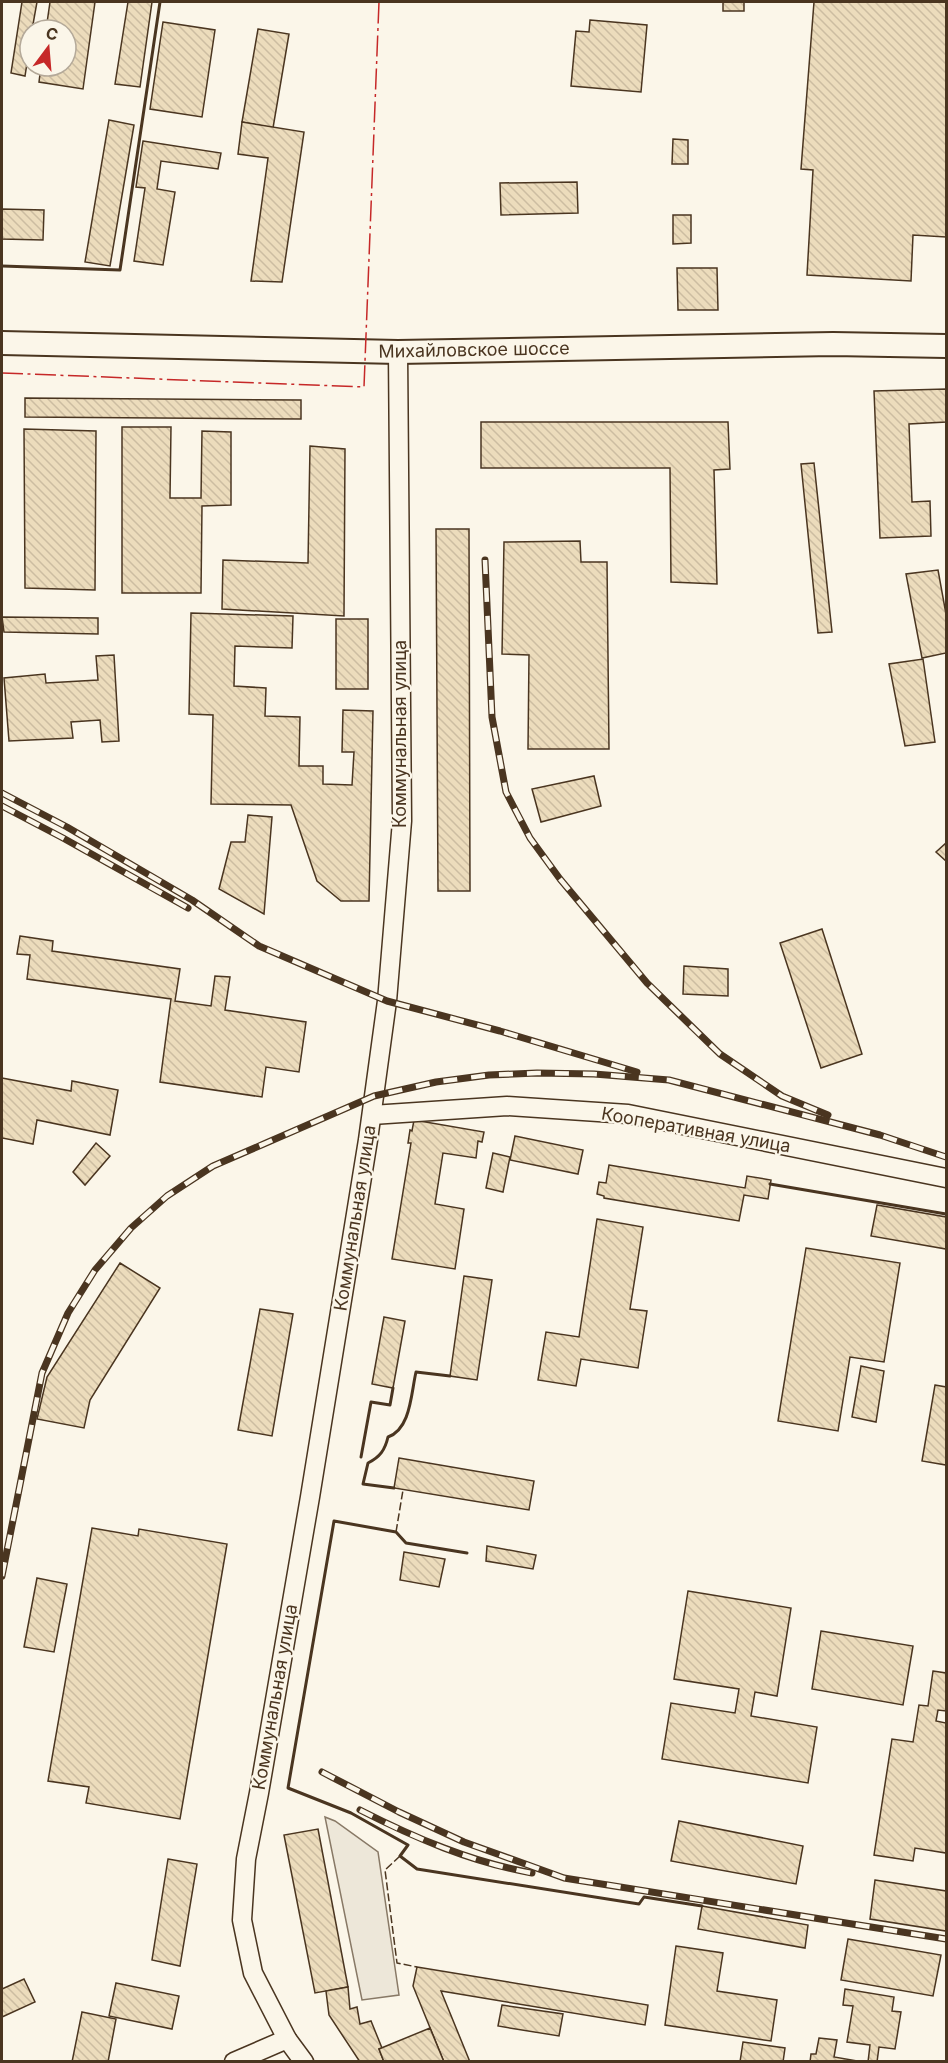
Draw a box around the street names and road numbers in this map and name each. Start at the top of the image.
street label: Михайловское шоссе [378,337,570,362]
street label: Коммунальная улица [389,640,410,828]
street label: Кооперативная улица [600,1103,792,1156]
street label: Коммунальная улица [329,1123,380,1312]
street label: Коммунальная улица [248,1602,301,1791]

